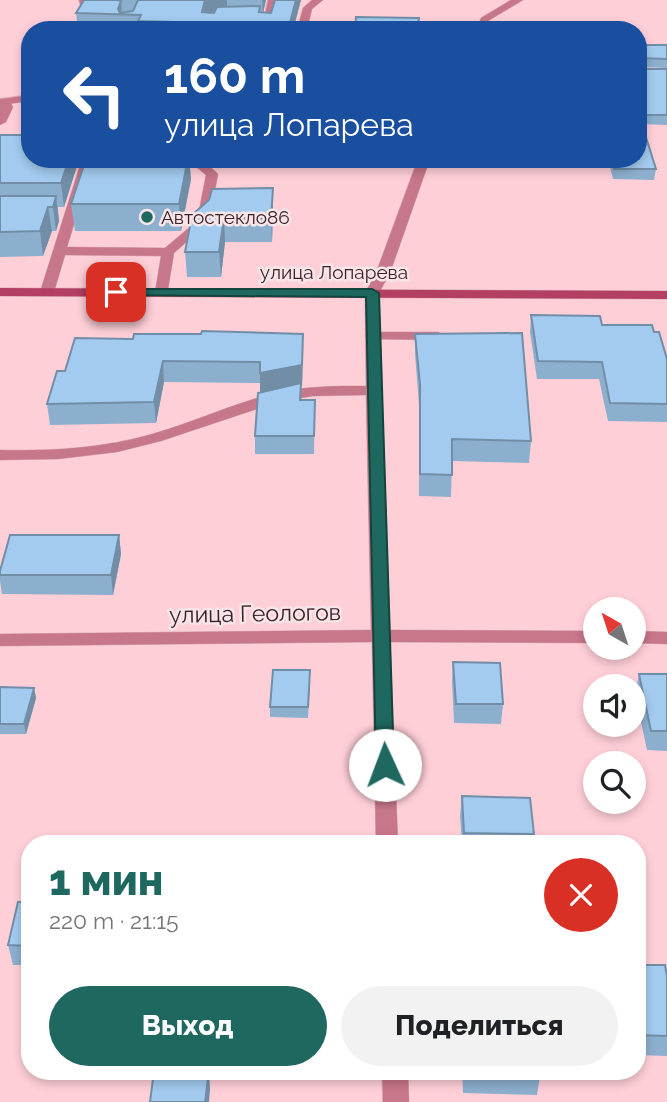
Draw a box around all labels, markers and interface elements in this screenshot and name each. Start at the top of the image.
text: 160 m [164,47,305,104]
icon: left [49,49,140,140]
text: улица Лопарева [164,106,414,143]
place label: Автостекло86 [161,206,290,228]
marker: Автостекло86 [139,209,155,225]
street label: улица Лопарева [260,261,408,283]
pin [86,262,146,322]
icon: arrive [97,273,135,311]
north arrow [583,597,646,660]
map controls [583,597,646,814]
street label: улица Геологов [169,598,341,628]
button: sound [583,674,646,737]
position arrow [348,728,422,802]
button: search [583,751,646,814]
text: 1 мин [49,856,163,905]
button: close [544,858,618,932]
text: 220 m · 21:15 [49,907,179,934]
button: Выход [49,986,327,1066]
button: Поделиться [341,986,618,1066]

